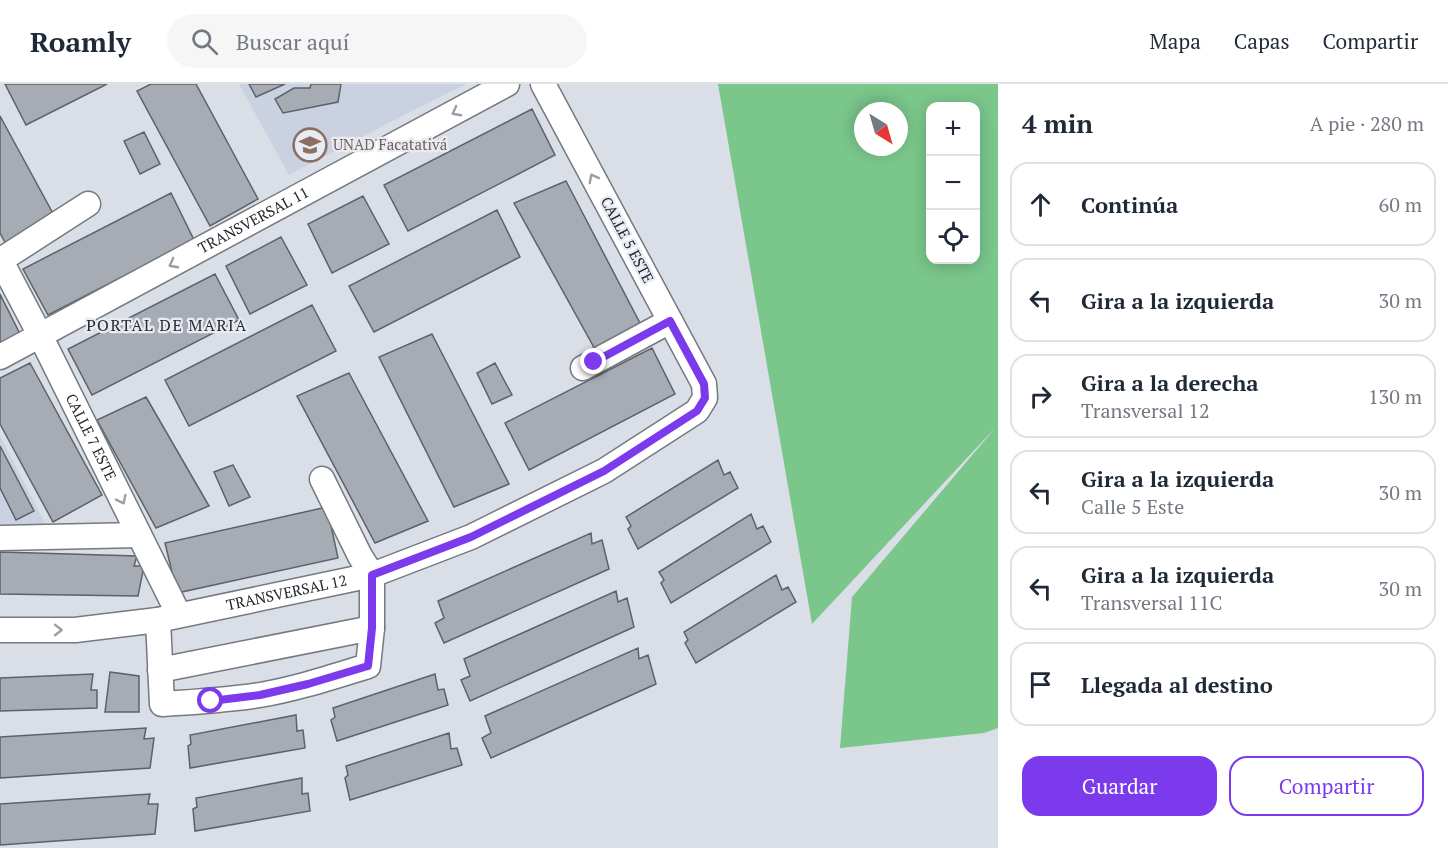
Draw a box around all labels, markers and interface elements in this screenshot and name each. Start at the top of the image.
search box [167,14,587,68]
text: Roamly [30,23,131,60]
icon: search [188,25,221,58]
text: Buscar aquí [236,27,349,56]
text: Mapa [1149,27,1201,55]
text: Capas [1234,27,1290,55]
text: Compartir [1323,27,1418,55]
north arrow [854,102,908,156]
map controls [926,102,980,264]
button: + [926,102,980,156]
one-way arrow [451,105,462,116]
text: 4 min [1022,106,1093,140]
text: A pie · 280 m [1310,110,1424,137]
school or university icon: UNAD Facatativá [292,127,328,163]
place label: UNAD Facatativá [333,134,448,154]
button: − [926,156,980,210]
one-way arrow [589,174,600,184]
street label: TRANSVERSAL 11 [194,182,312,258]
icon: ahead [1024,188,1057,221]
text: Continúa [1081,190,1178,219]
text: 60 m [1379,191,1422,218]
street label: CALLE 5 ESTE [597,193,659,286]
button: locate [926,210,980,264]
one-way arrow [168,257,179,268]
icon: left [1024,284,1057,317]
text: Gira a la izquierda [1081,286,1274,315]
text: 30 m [1379,287,1422,314]
district label: PORTAL DE MARIA [86,314,248,336]
route end [580,348,606,374]
text: Gira a la derecha [1081,368,1259,397]
icon: right [1024,380,1057,413]
text: 130 m [1368,383,1422,410]
street label: CALLE 7 ESTE [62,390,122,484]
text: Transversal 12 [1081,397,1210,424]
text: Gira a la izquierda [1081,464,1274,493]
icon: left [1024,476,1057,509]
text: 30 m [1379,479,1422,506]
text: Calle 5 Este [1081,493,1184,520]
one-way arrow [115,494,126,505]
text: Gira a la izquierda [1081,560,1274,589]
street label: TRANSVERSAL 12 [224,570,349,614]
icon: left [1024,572,1057,605]
text: 30 m [1379,575,1422,602]
text: Transversal 11C [1081,589,1222,616]
one-way arrow [54,624,63,636]
icon: arrive [1024,668,1057,701]
text: Llegada al destino [1081,670,1273,699]
route start [197,687,223,713]
button: Guardar [1022,756,1217,816]
button: Compartir [1229,756,1424,816]

